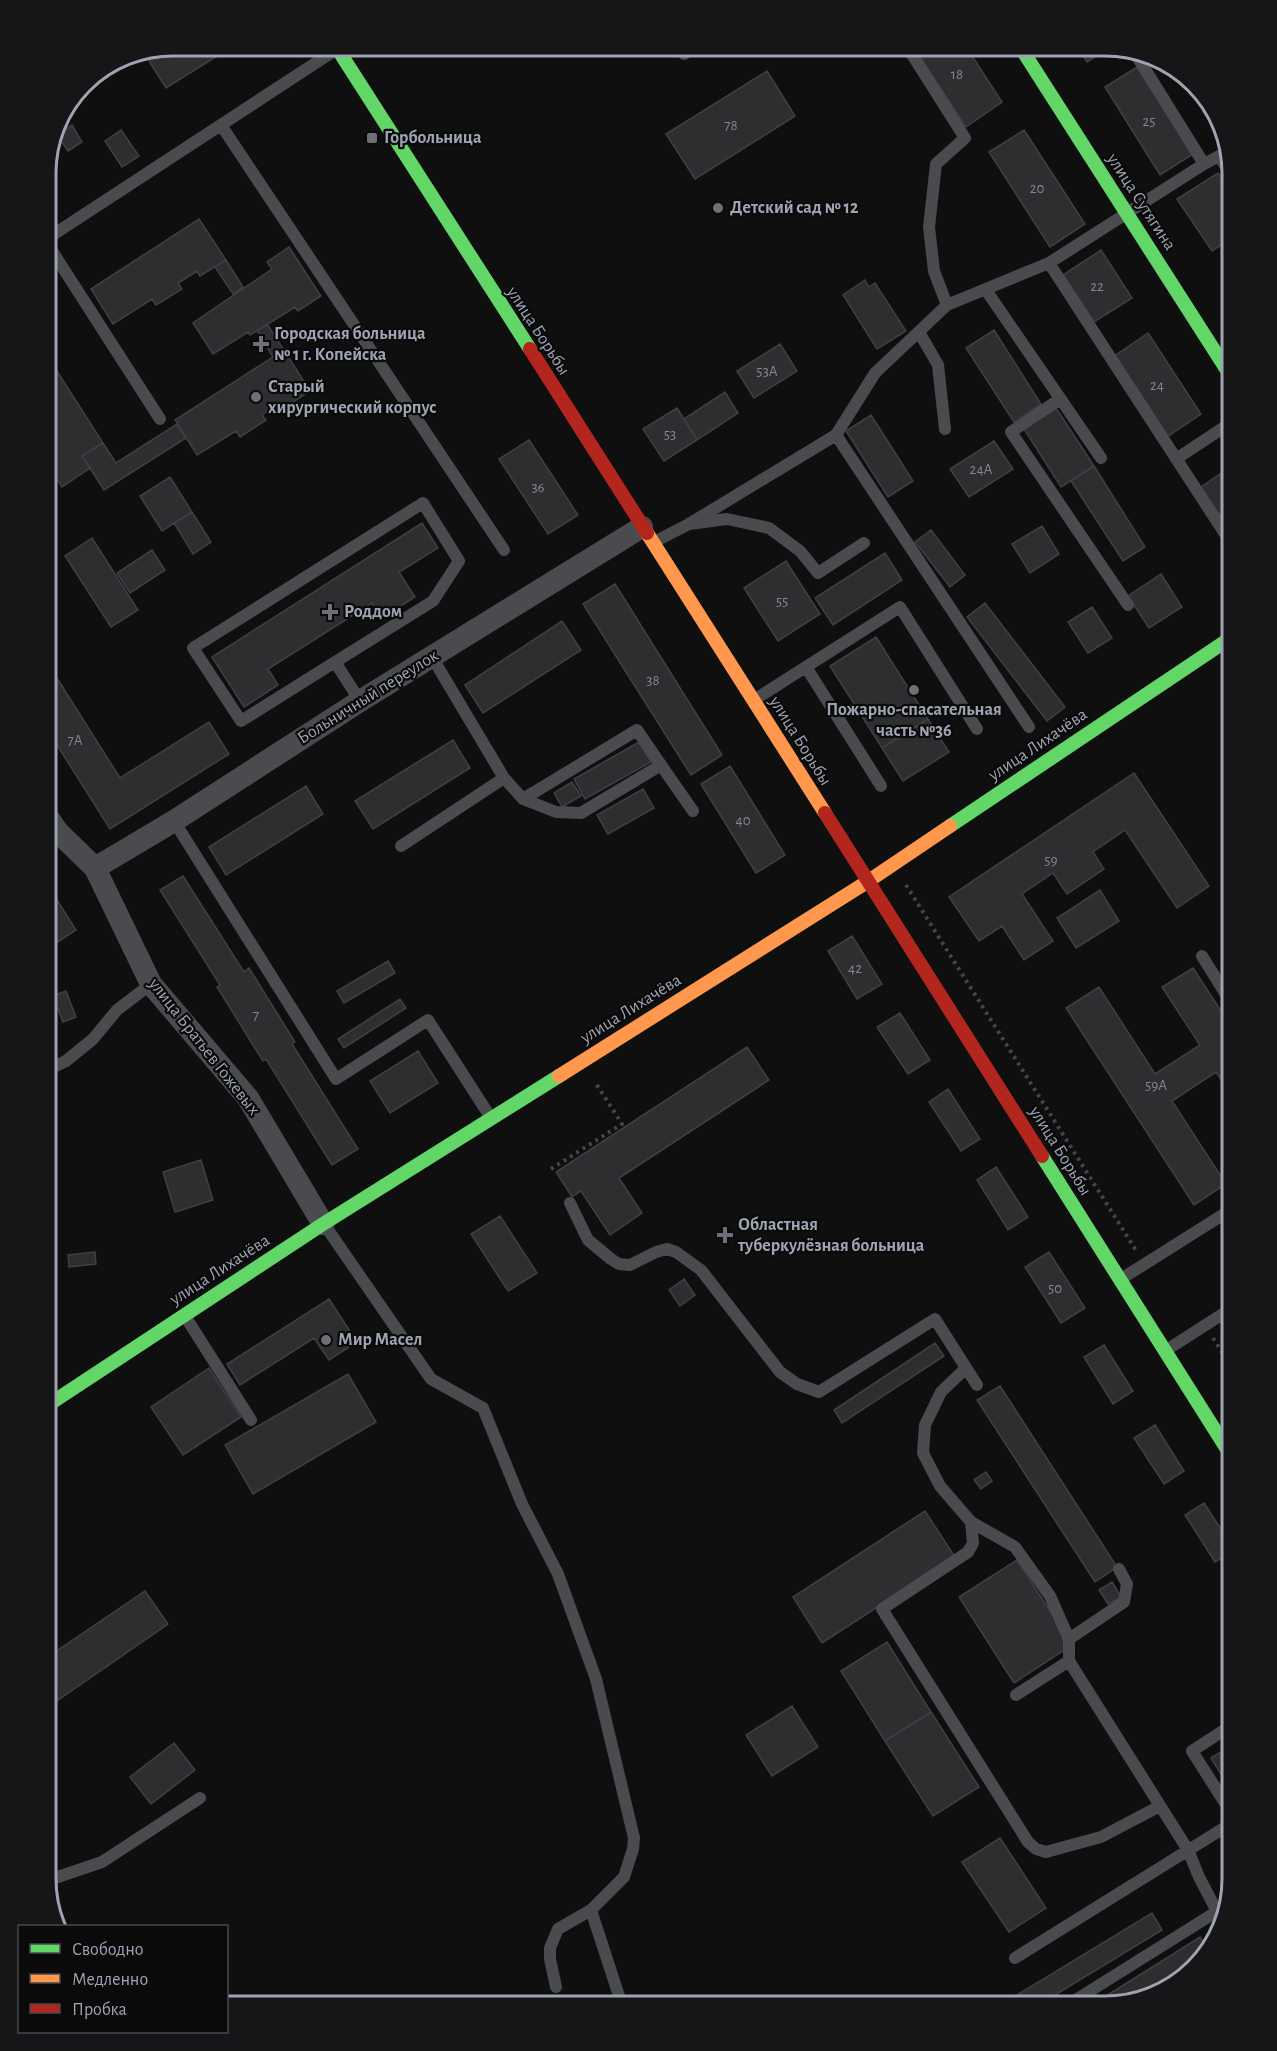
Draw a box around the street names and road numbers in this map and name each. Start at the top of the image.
street label: улица Сутягина [1103,150,1179,254]
street label: улица Борьбы [502,282,574,378]
street label: Больничный переулок [294,646,442,748]
street label: улица Борьбы [765,692,835,789]
street label: улица Лихачёва [985,705,1091,785]
street label: улица Лихачёва [577,971,684,1048]
street label: улица Братьев Гожевых [144,974,263,1119]
street label: улица Борьбы [1025,1102,1095,1199]
street label: улица Лихачёва [166,1231,273,1309]

